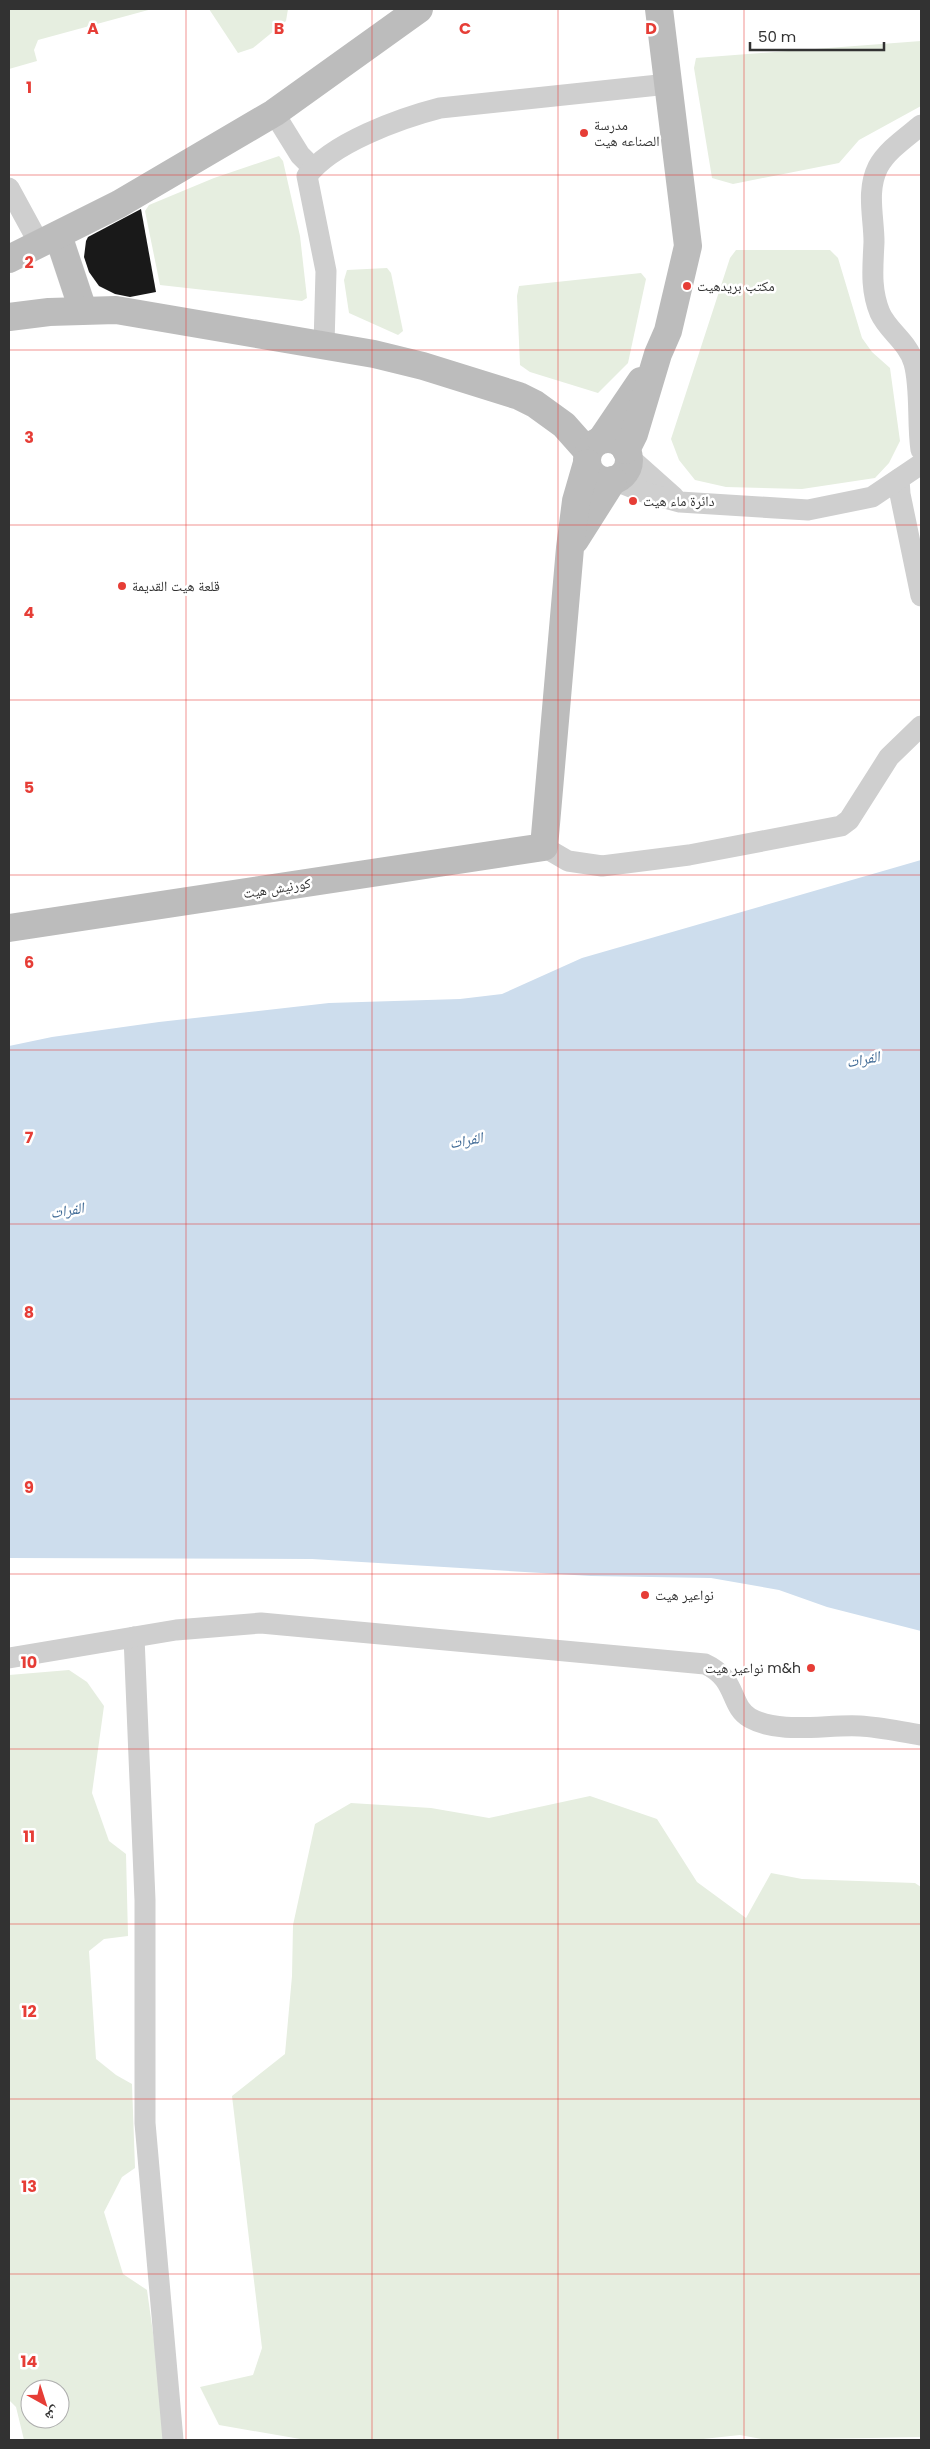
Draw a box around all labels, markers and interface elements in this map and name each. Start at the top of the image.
text: A [87,17,99,40]
text: B [274,17,284,40]
text: C [459,17,471,40]
text: D [645,17,657,40]
scale bar [750,20,884,52]
text: 50 m [758,26,796,47]
text: 1 [26,76,32,99]
place label: مدرسة الصناعه هيت [594,115,660,151]
marker: مدرسة الصناعه هيت [578,127,590,139]
text: 2 [24,251,34,274]
place label: مكتب بريدهيت [697,276,775,296]
marker: مكتب بريدهيت [681,280,693,292]
text: 3 [24,426,34,449]
place label: دائرة ماء هيت [643,491,715,511]
marker: دائرة ماء هيت [627,495,639,507]
place label: قلعة هيت القديمة [132,576,220,596]
marker: قلعة هيت القديمة [116,580,128,592]
text: 4 [24,601,35,624]
text: 5 [24,776,34,799]
street label: كورنيش هيت [242,873,312,903]
text: 6 [24,951,34,974]
water label: الفرات [844,1045,883,1073]
text: 7 [25,1126,34,1149]
water label: الفرات [447,1126,486,1154]
water label: الفرات [49,1196,87,1223]
text: 8 [24,1301,34,1324]
text: 9 [24,1476,34,1499]
place label: نواعير هيت [655,1585,714,1605]
marker: نواعير هيت [639,1589,651,1601]
text: 10 [21,1651,37,1674]
place label: نواعير هيت m&h [705,1658,801,1678]
marker: نواعير هيت m&h [805,1662,817,1674]
text: 11 [23,1825,35,1848]
text: 12 [21,2000,37,2023]
text: 13 [21,2175,37,2198]
text: 14 [21,2350,38,2373]
north arrow [20,2379,70,2429]
text: ش [41,2402,65,2427]

